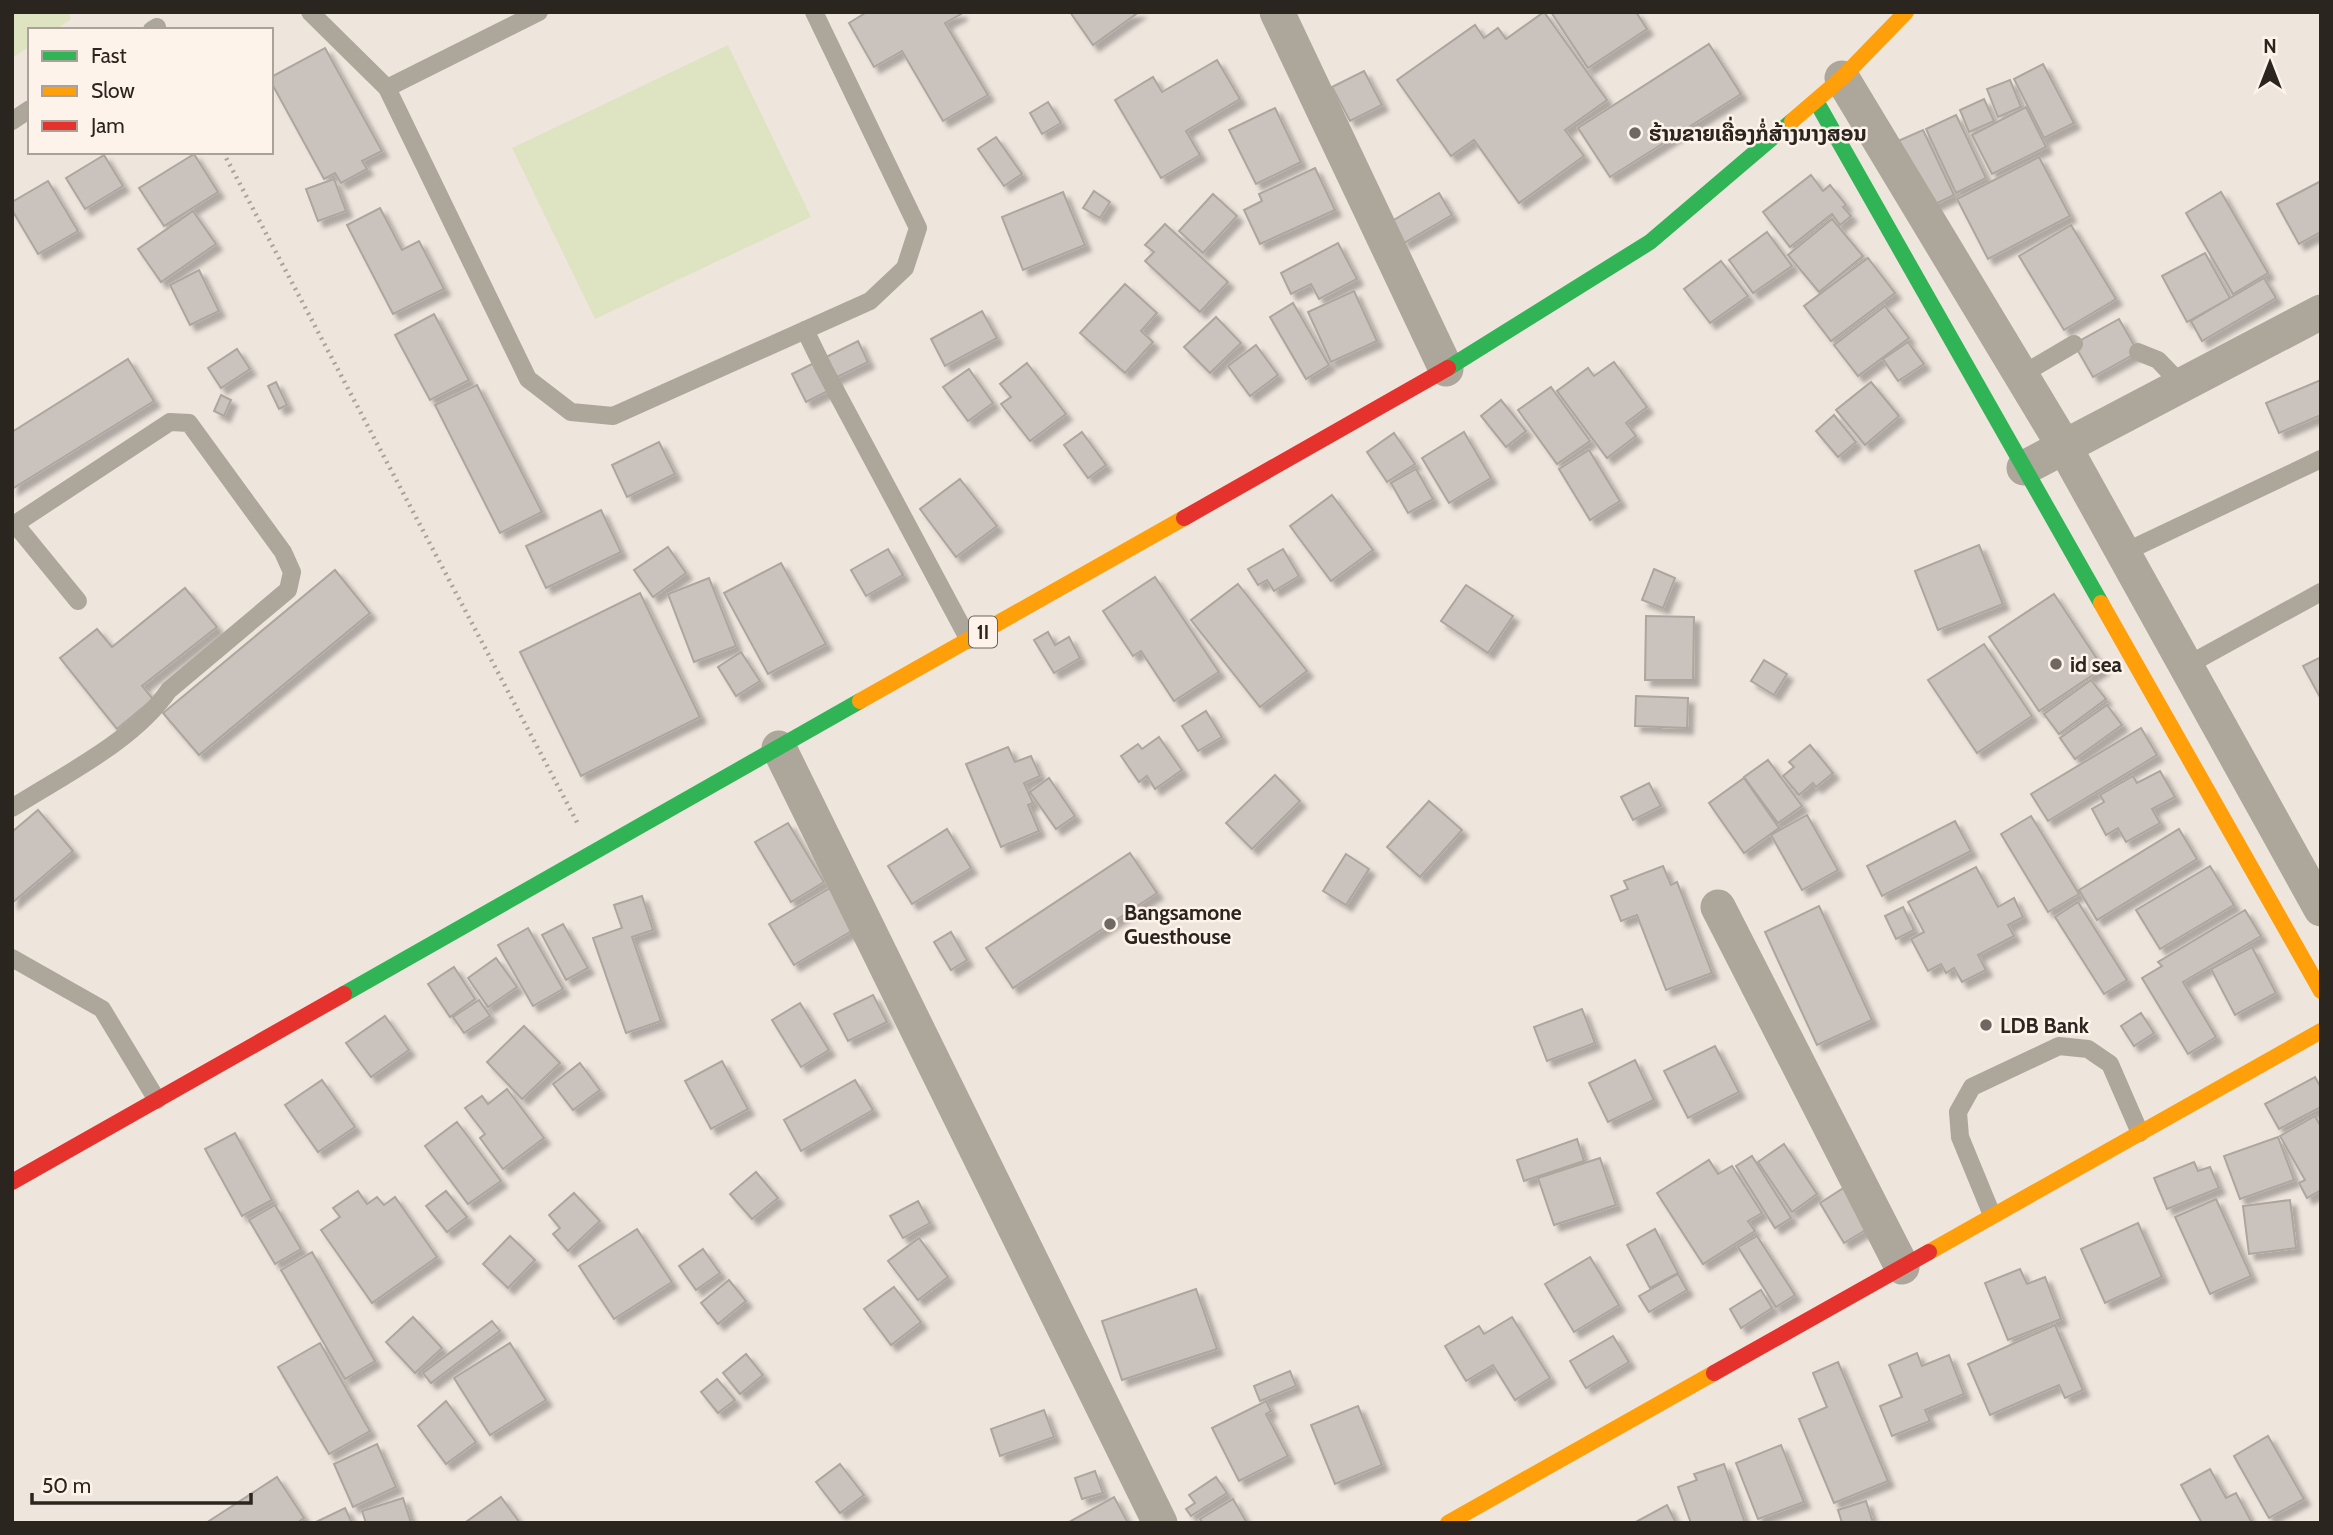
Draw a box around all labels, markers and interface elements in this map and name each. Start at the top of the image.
legend [28,28,273,154]
north arrow [2235,28,2305,98]
text: N [2263,35,2277,58]
text: Fast [91,43,127,68]
text: Slow [91,78,135,103]
text: Jam [90,113,125,138]
place label: ຮ້ານຂາຍເຄື່ອງກໍ່ສ້າງນາງສອນ [1649,116,1867,146]
marker: ຮ້ານຂາຍເຄື່ອງກໍ່ສ້າງນາງສອນ [1627,125,1643,141]
road number: 1I [969,617,997,648]
place label: id sea [2070,652,2122,677]
marker: id sea [2048,656,2064,672]
place label: Bangsamone Guesthouse [1124,900,1242,949]
marker: Bangsamone Guesthouse [1102,916,1118,932]
place label: LDB Bank [2000,1013,2090,1038]
marker: LDB Bank [1978,1017,1994,1033]
scale bar [32,1462,250,1506]
text: 50 m [42,1473,91,1498]

